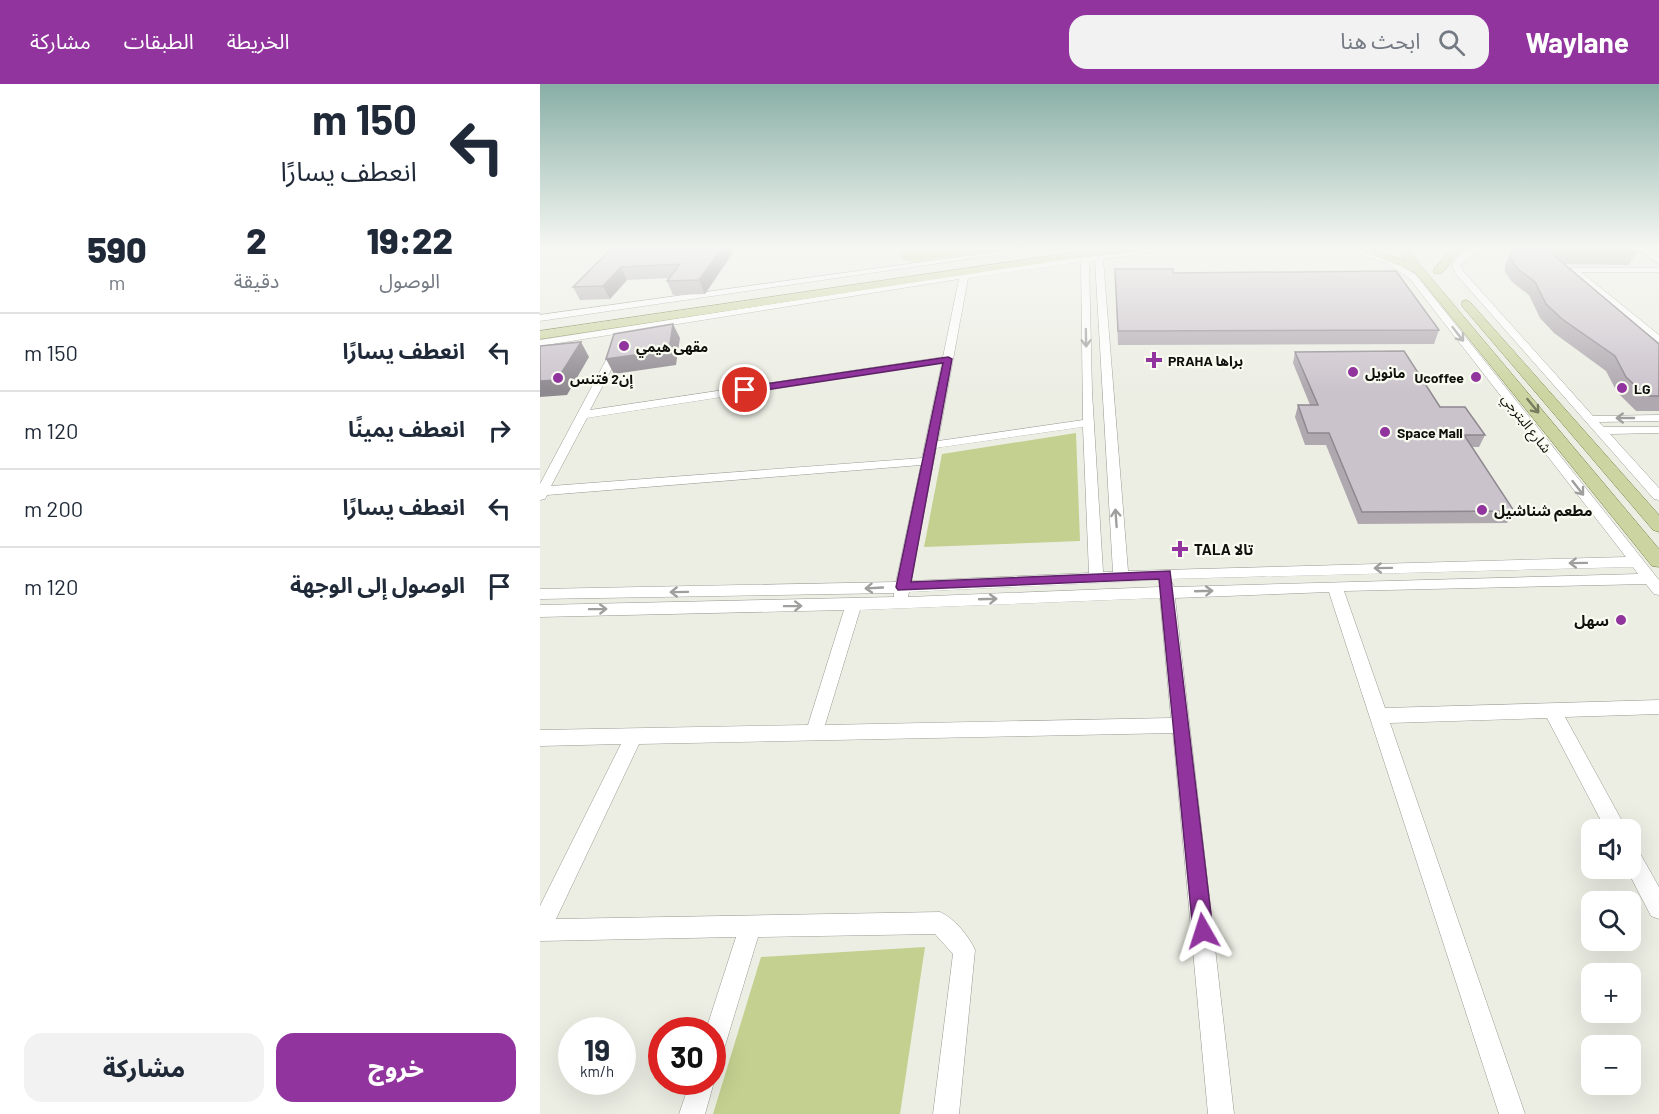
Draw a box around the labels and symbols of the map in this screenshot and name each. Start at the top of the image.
one-way arrow [1451,326,1464,342]
one-way arrow [1080,328,1092,348]
place label: مقهى هيمي [636,338,708,358]
marker: مقهى هيمي [617,339,631,353]
marker: PRAHA براها [1145,351,1163,369]
place label: PRAHA براها [1168,352,1243,370]
pin [719,364,770,415]
place label: مانويل [1365,364,1405,381]
marker: مانويل [1346,365,1360,379]
place label: Ucoffee [1414,369,1464,386]
place label: إن2 فتنس [570,370,634,389]
marker: Ucoffee [1469,370,1483,384]
marker: إن2 فتنس [551,371,565,385]
place label: LG [1634,380,1650,397]
marker: LG [1615,381,1629,395]
street label: شارع البترجي [1496,390,1555,458]
one-way arrow [1526,398,1539,414]
one-way arrow [1615,413,1635,424]
place label: Space Mall [1397,424,1463,441]
marker: Space Mall [1378,425,1392,439]
one-way arrow [1572,479,1585,495]
place label: مطعم شناشيل [1494,501,1592,522]
marker: مطعم شناشيل [1475,503,1489,517]
one-way arrow [1111,509,1122,529]
marker: TALA تالا [1171,540,1189,558]
place label: TALA تالا [1194,540,1254,558]
one-way arrow [1569,558,1589,569]
one-way arrow [1374,562,1394,574]
one-way arrow [864,583,884,594]
one-way arrow [1194,585,1214,596]
one-way arrow [669,586,689,598]
one-way arrow [978,593,998,605]
one-way arrow [783,600,803,611]
one-way arrow [588,604,608,615]
place label: سهل [1574,611,1609,630]
marker: سهل [1614,613,1628,627]
position arrow [1171,899,1235,963]
speed limit sign: 30 [648,1017,726,1095]

